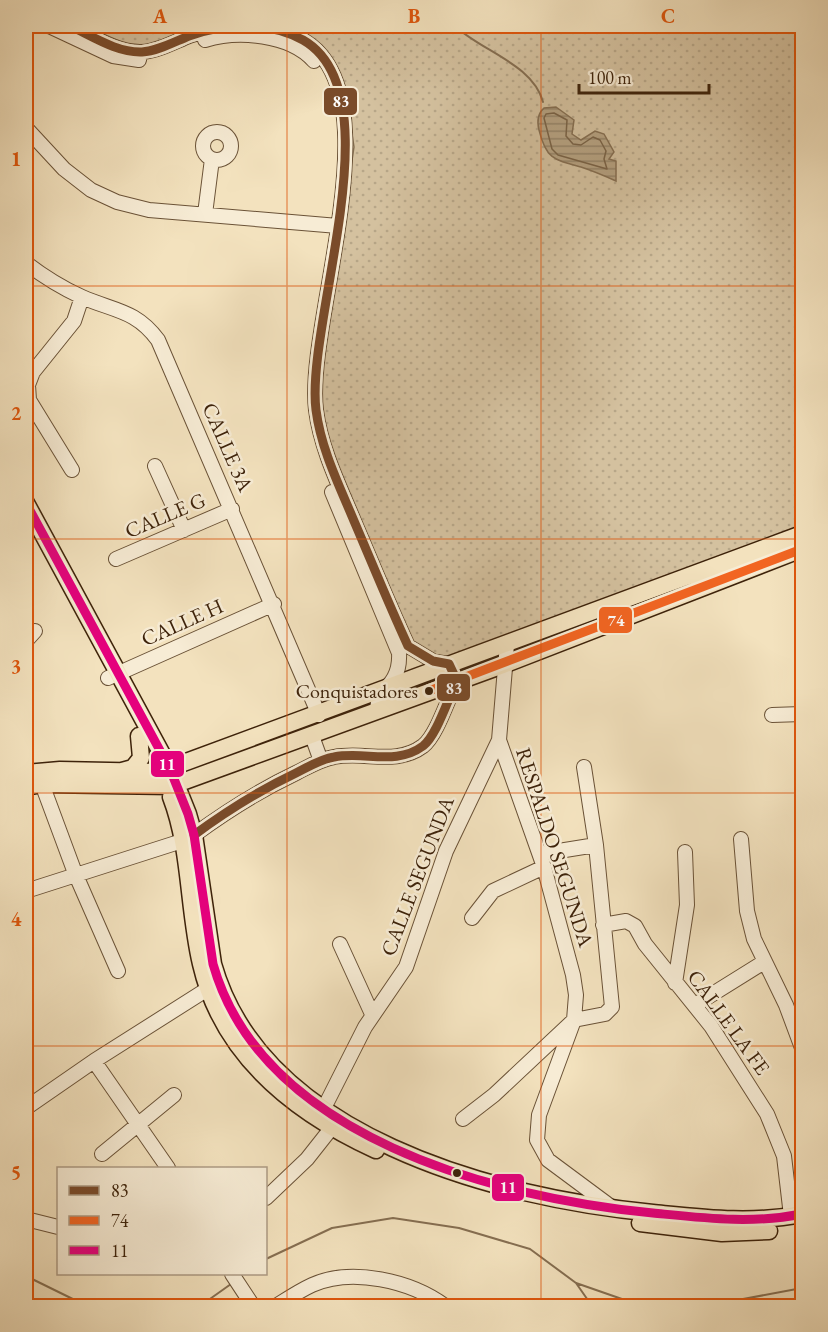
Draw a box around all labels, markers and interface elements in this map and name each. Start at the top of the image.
text: A [152,3,168,29]
text: B [408,3,420,29]
text: C [661,3,675,29]
scale bar [579,57,710,95]
text: 100 m [588,66,632,89]
line badge: 83 [323,87,358,116]
text: 83 [333,91,349,112]
text: 1 [11,146,21,172]
street label: CALLE 3A [196,398,260,496]
text: 2 [11,400,22,426]
street label: CALLE G [120,486,210,544]
street label: CALLE H [137,592,227,652]
line badge: 74 [598,606,633,634]
text: 74 [608,610,625,631]
text: 3 [11,653,21,679]
line badge: 83 [436,673,471,702]
place label: Conquistadores [296,678,418,704]
text: 83 [446,678,462,699]
marker: Conquistadores [423,685,435,697]
street label: RESPALDO SEGUNDA [510,744,600,950]
line badge: 11 [150,750,185,778]
text: 11 [159,754,175,775]
street label: CALLE SEGUNDA [374,792,460,960]
text: 4 [11,906,22,932]
street label: CALLE LA FE [682,964,776,1080]
text: 5 [11,1159,21,1185]
legend [57,1167,267,1275]
unlabelled marker [451,1167,463,1179]
line badge: 11 [491,1173,525,1202]
text: 11 [500,1177,516,1198]
text: 83 [111,1179,128,1202]
text: 74 [111,1209,129,1232]
text: 11 [111,1239,128,1262]

